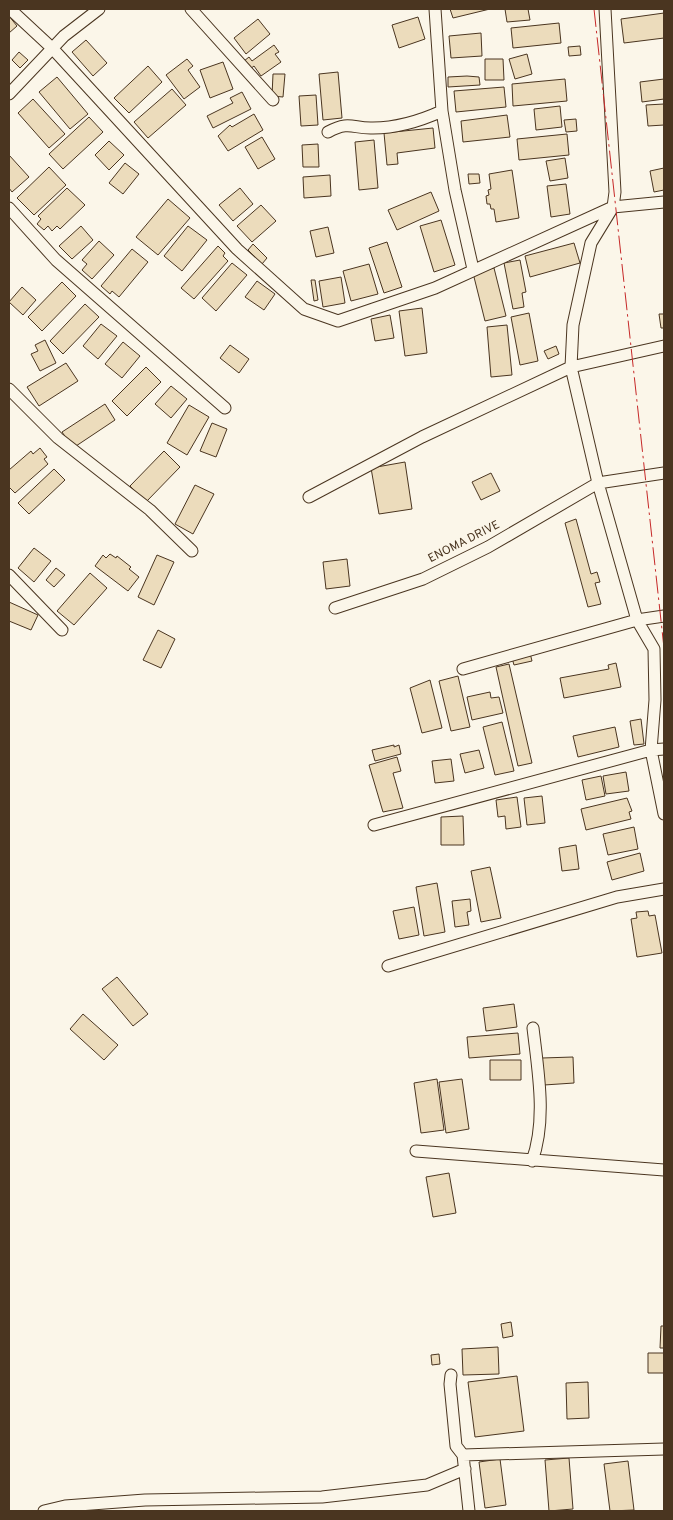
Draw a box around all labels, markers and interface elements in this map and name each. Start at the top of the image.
street label: ENOMA DRIVE [425,517,503,567]

